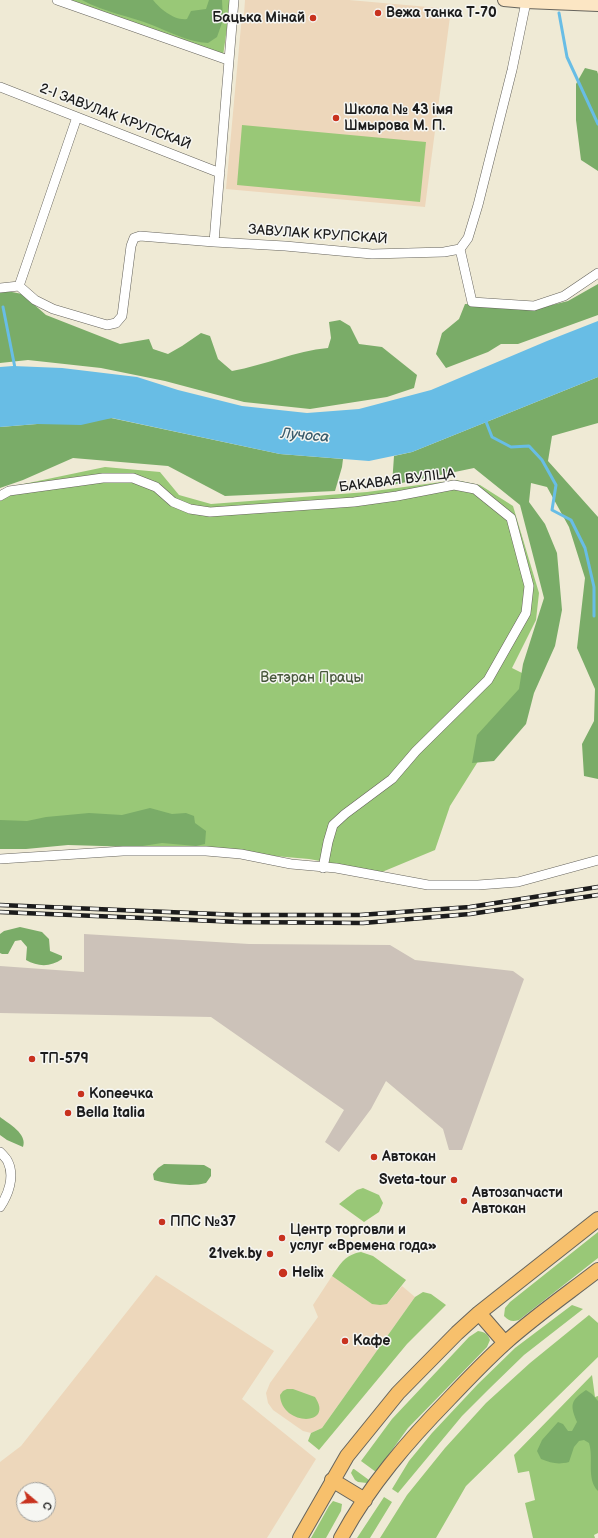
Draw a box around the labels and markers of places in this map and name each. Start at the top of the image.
place label: Вежа танка Т-70 [386,5,497,21]
marker: Вежа танка Т-70 [373,8,383,18]
place label: Бацька Мінай [212,10,305,26]
marker: Бацька Мінай [308,13,318,23]
place label: Школа № 43 імя Шмырова М. П. [344,102,453,134]
marker: Школа № 43 імя Шмырова М. П. [331,113,341,123]
place label: ТП-579 [40,1051,89,1067]
marker: ТП-579 [27,1054,37,1064]
place label: Копеечка [89,1086,153,1102]
marker: Копеечка [76,1089,86,1099]
place label: Bella Italia [76,1105,145,1121]
marker: Bella Italia [63,1108,73,1118]
place label: Автокан [382,1149,436,1165]
marker: Автокан [369,1152,379,1162]
place label: Sveta-tour [379,1172,446,1188]
marker: Sveta-tour [449,1175,459,1185]
place label: Автозапчасти Автокан [472,1185,563,1218]
marker: Автозапчасти Автокан [459,1196,469,1206]
place label: ППС №37 [170,1214,236,1230]
marker: ППС №37 [157,1217,167,1227]
place label: Центр торговли и услуг «Времена года» [290,1222,437,1254]
marker: Центр торговли и услуг «Времена года» [277,1233,287,1243]
place label: 21vek.by [209,1246,262,1262]
marker: 21vek.by [265,1249,275,1259]
place label: Helix [292,1265,324,1281]
marker: Helix [277,1267,289,1279]
place label: Кафе [353,1333,390,1349]
marker: Кафе [340,1336,350,1346]

